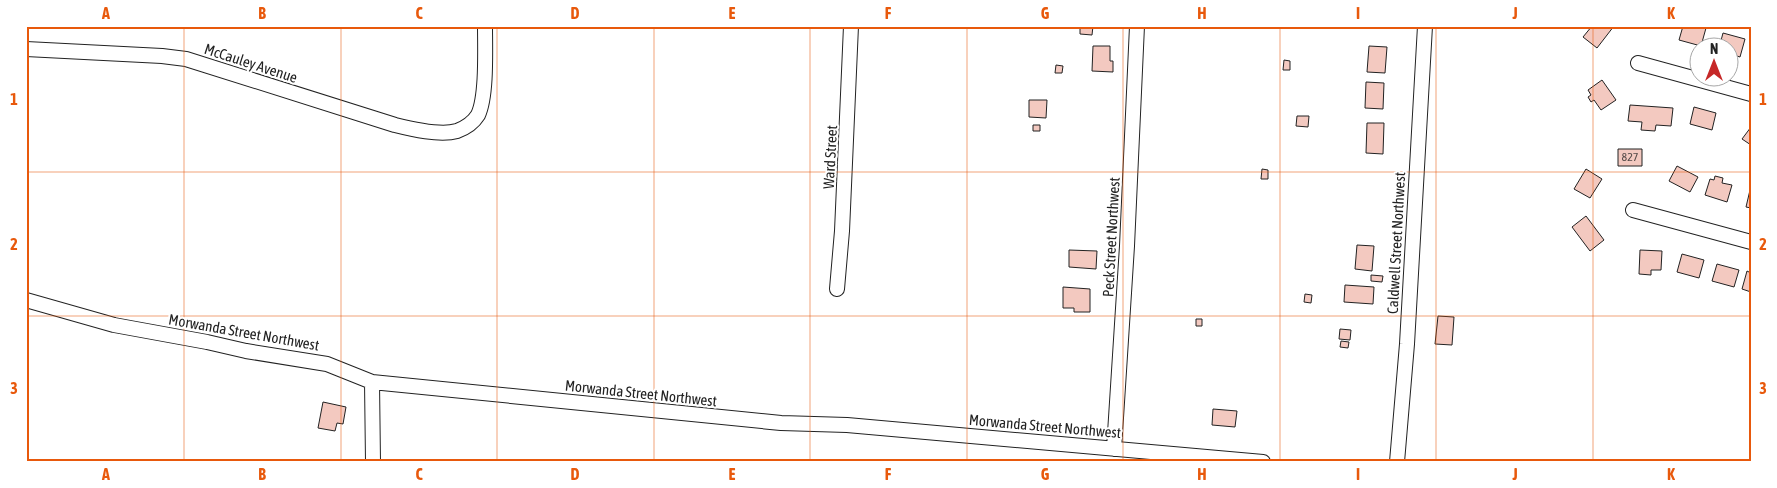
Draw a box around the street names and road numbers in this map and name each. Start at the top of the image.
street label: McCauley Avenue [202,40,300,86]
street label: Ward Street [820,125,840,189]
street label: Caldwell Street Northwest [1384,172,1408,314]
street label: Peck Street Northwest [1099,177,1123,297]
street label: Morwanda Street Northwest [167,310,321,354]
street label: Morwanda Street Northwest [564,377,718,409]
street label: Morwanda Street Northwest [968,411,1122,441]

